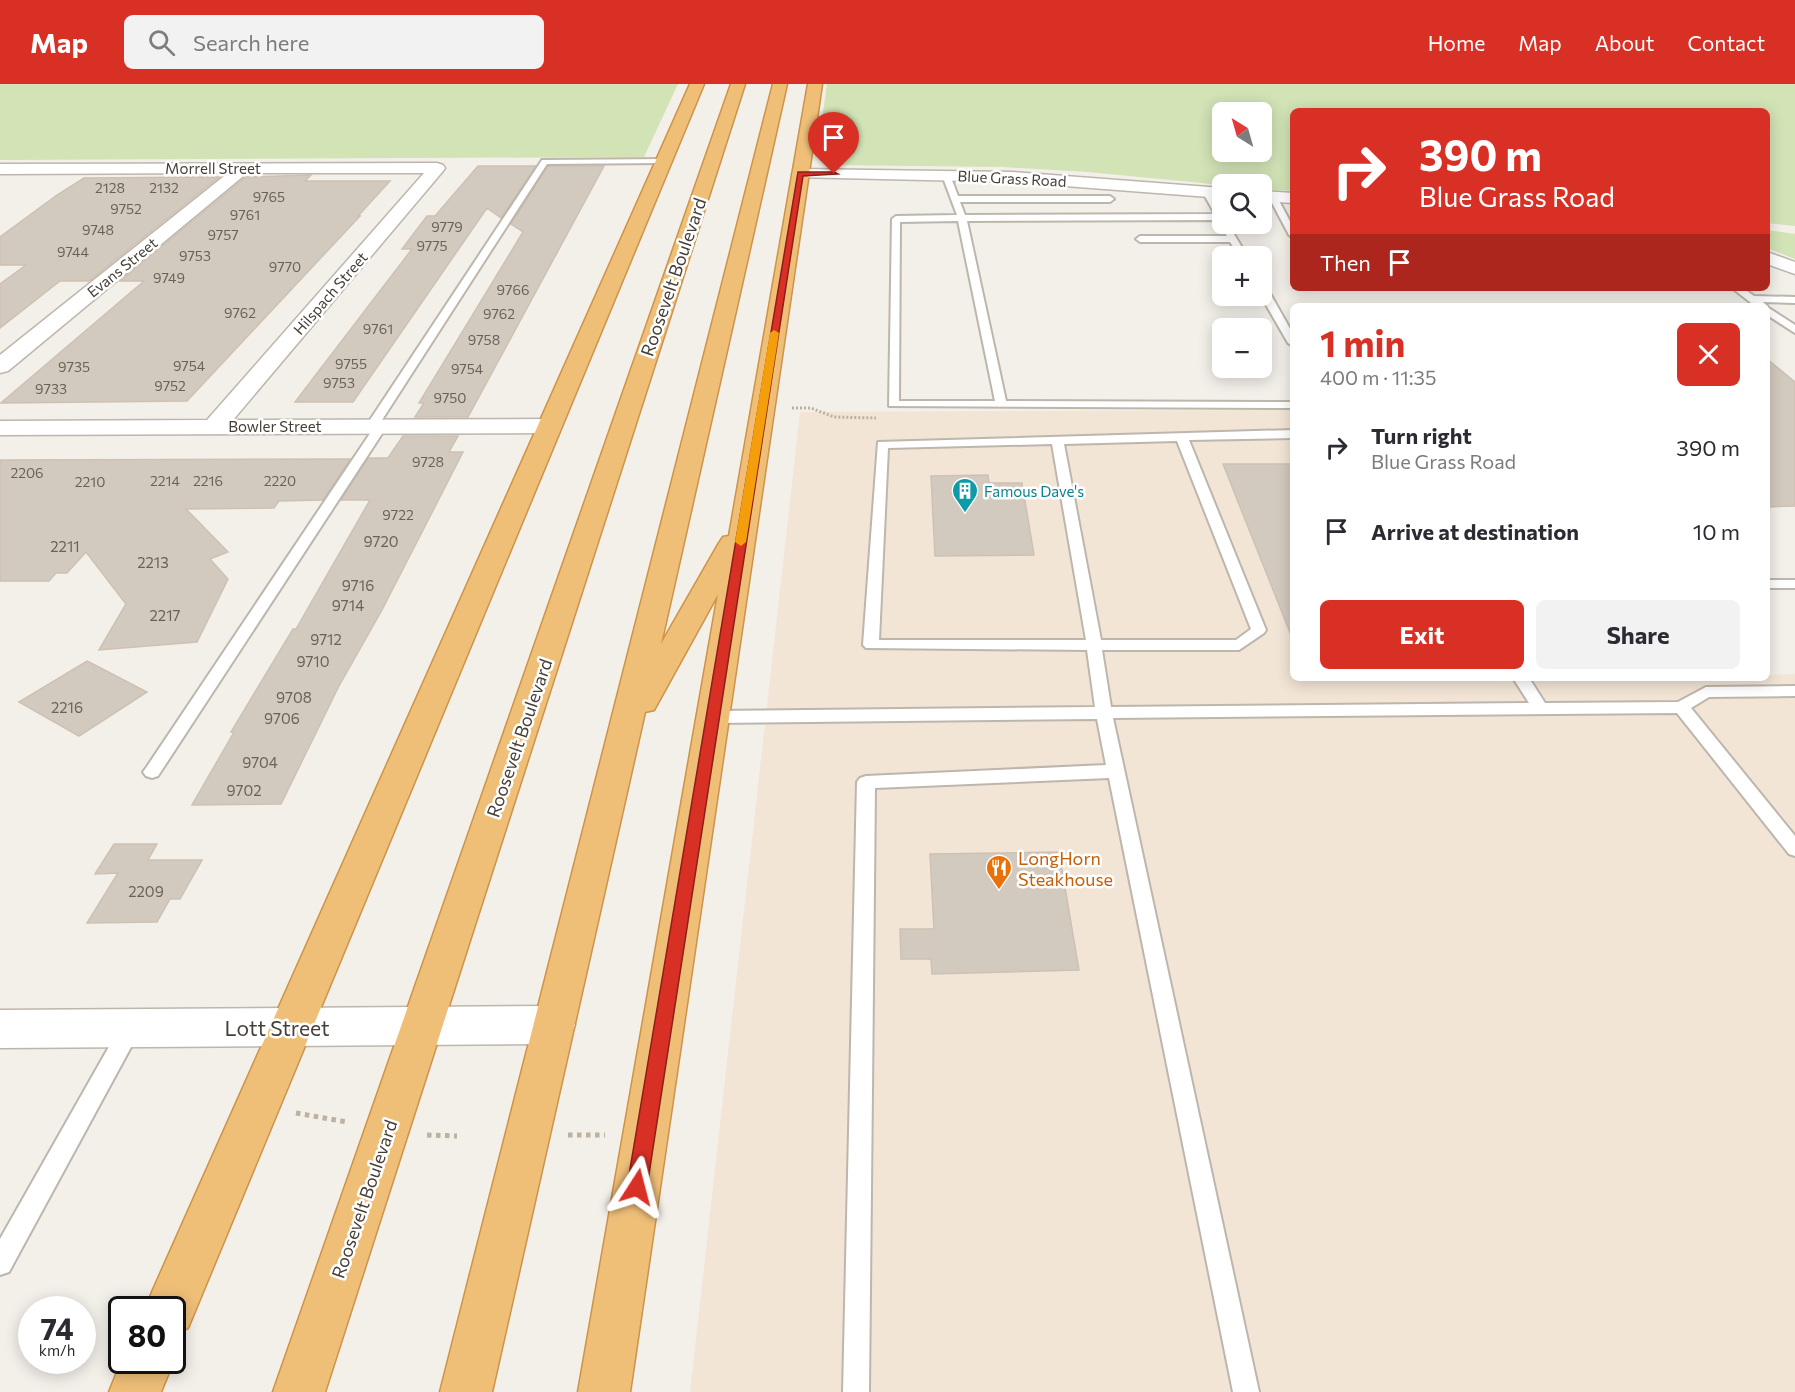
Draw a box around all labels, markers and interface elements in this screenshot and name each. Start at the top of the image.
search box [124,15,544,69]
text: Map [30,25,88,59]
icon: search [145,26,178,59]
text: Search here [193,29,309,56]
text: Home [1428,30,1485,55]
text: Map [1518,30,1562,55]
text: About [1595,30,1654,55]
text: Contact [1687,30,1765,55]
north arrow [1212,102,1272,162]
map controls [1212,102,1272,378]
pin [808,112,859,174]
icon: arrive [817,121,850,154]
text: 390 m [1419,128,1542,180]
icon: right [1320,132,1398,210]
street label: Morrell Street [165,159,261,177]
street label: Blue Grass Road [957,166,1067,190]
button: search [1212,174,1272,234]
house number: 2128 [95,179,125,196]
house number: 2132 [149,179,179,196]
text: Blue Grass Road [1419,180,1615,213]
house number: 9765 [253,188,285,205]
street label: Roosevelt Boulevard [636,195,710,359]
house number: 9752 [110,200,142,217]
house number: 9761 [230,206,260,223]
house number: 9779 [431,218,463,235]
house number: 9748 [82,221,114,238]
house number: 9757 [207,226,239,243]
street label: Evans Street [83,233,161,301]
house number: 9775 [416,237,448,254]
house number: 9744 [57,243,89,260]
button: + [1212,246,1272,306]
icon: arrive [1383,246,1416,279]
house number: 9753 [179,247,211,264]
street label: Hilspach Street [289,248,371,338]
text: Then [1320,249,1371,276]
house number: 9770 [269,258,301,275]
house number: 9749 [153,269,185,286]
house number: 9766 [497,281,529,298]
house number: 9762 [224,304,256,321]
house number: 9762 [483,305,515,322]
button: − [1212,318,1272,378]
house number: 9761 [363,320,393,337]
text: 1 min [1320,320,1405,364]
button: close [1677,323,1740,386]
house number: 9758 [468,331,500,348]
house number: 9755 [335,355,367,372]
house number: 9754 [173,357,206,374]
house number: 9735 [58,358,90,375]
house number: 9754 [451,360,484,377]
text: 400 m · 11:35 [1320,365,1436,389]
house number: 9753 [323,374,355,391]
house number: 9752 [154,377,186,394]
house number: 9733 [35,380,67,397]
house number: 9750 [434,389,466,406]
street label: Bowler Street [228,417,322,435]
text: Turn right [1371,422,1472,449]
icon: right [1320,431,1353,464]
text: 390 m [1676,434,1740,461]
text: Blue Grass Road [1371,449,1516,473]
house number: 9728 [412,453,444,470]
house number: 2206 [10,464,44,481]
house number: 2214 [150,472,181,489]
house number: 2216 [193,472,223,489]
house number: 2220 [264,472,296,489]
house number: 2210 [75,473,105,490]
building icon: Famous Dave's [950,476,980,514]
place label: Famous Dave's [984,482,1084,500]
house number: 9722 [382,506,414,523]
icon: arrive [1320,515,1353,548]
text: Arrive at destination [1371,518,1579,545]
text: 10 m [1693,518,1740,545]
house number: 9720 [363,532,399,550]
house number: 2211 [50,537,80,555]
house number: 2213 [137,553,169,571]
house number: 9716 [342,576,374,594]
house number: 9714 [332,596,364,614]
button: Exit [1320,600,1524,669]
button: Share [1536,600,1740,669]
house number: 2217 [150,606,181,624]
house number: 9712 [310,630,342,648]
house number: 9710 [296,652,330,670]
street label: Roosevelt Boulevard [482,656,556,820]
house number: 9708 [276,688,312,706]
house number: 2216 [51,698,83,716]
house number: 9706 [264,709,300,727]
house number: 9704 [242,753,278,771]
house number: 9702 [227,781,262,799]
place label: LongHorn Steakhouse [1018,847,1113,890]
restaurant icon: LongHorn Steakhouse [984,853,1014,891]
house number: 2209 [128,882,164,900]
street label: Lott Street [224,1015,330,1040]
street label: Roosevelt Boulevard [327,1117,401,1281]
position arrow [605,1155,669,1219]
speed limit sign: 80 [108,1296,186,1374]
text: 74 [40,1309,74,1346]
text: km/h [39,1341,75,1359]

